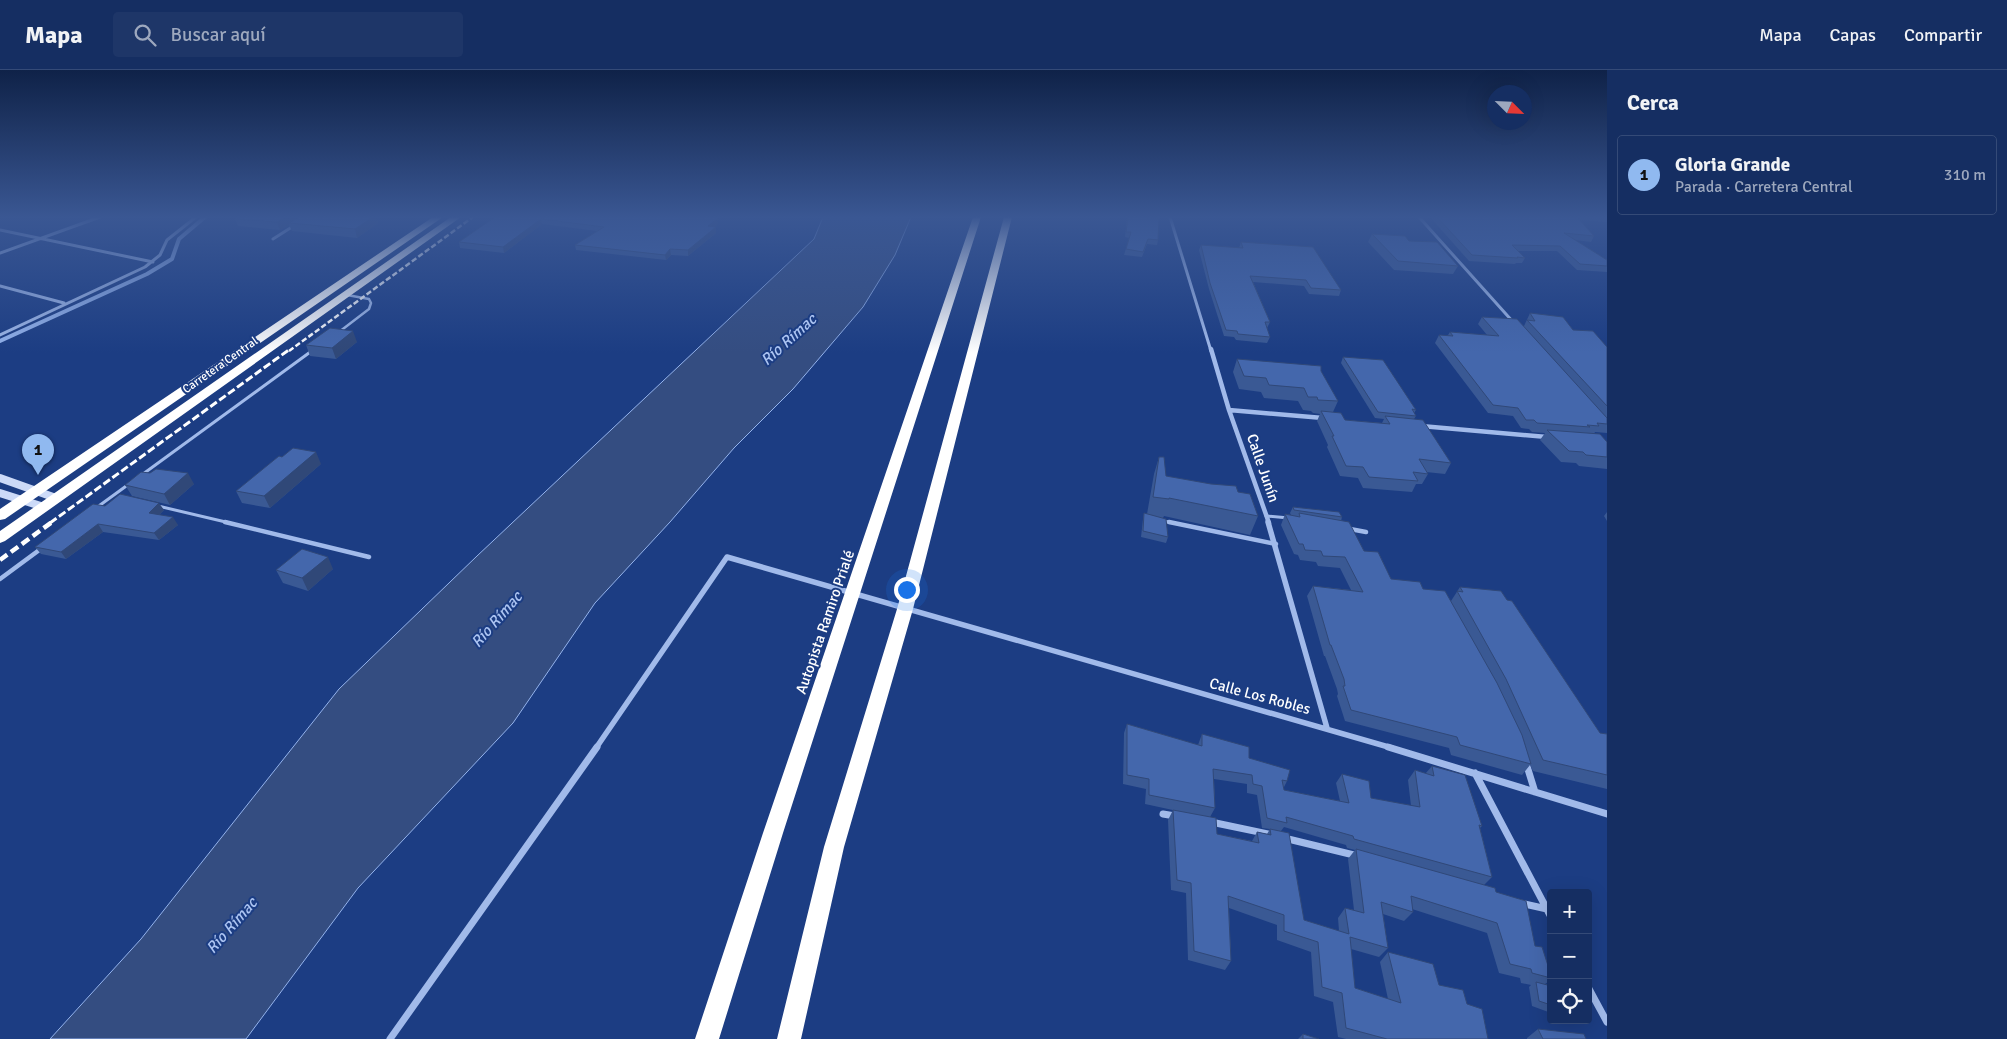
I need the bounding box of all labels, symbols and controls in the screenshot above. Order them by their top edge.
search box [113,12,463,57]
text: Mapa [25,20,83,50]
icon: search [131,21,159,49]
text: Buscar aquí [171,23,266,47]
text: Mapa [1759,24,1802,46]
text: Capas [1830,24,1876,46]
text: Compartir [1904,24,1982,46]
north arrow [1487,85,1532,130]
text: Cerca [1627,90,1679,116]
text: Gloria Grande [1675,153,1790,177]
text: 1 [1640,165,1648,185]
text: 310 m [1944,165,1986,185]
text: Parada · Carretera Central [1675,177,1853,197]
water label: Río Rímac [757,309,822,370]
street label: Carretera Central [180,334,261,397]
street label: Calle Junín [1243,431,1283,505]
pin: 1 [22,434,54,475]
street label: Autopista Ramiro Prialé [792,548,858,696]
your location [894,577,920,603]
water label: Río Rímac [467,586,528,652]
street label: Calle Los Robles [1208,674,1313,718]
map controls [1547,889,1592,1024]
button: + [1547,889,1592,934]
water label: Río Rímac [202,892,263,958]
button: − [1547,934,1592,979]
button: locate [1547,979,1592,1024]

